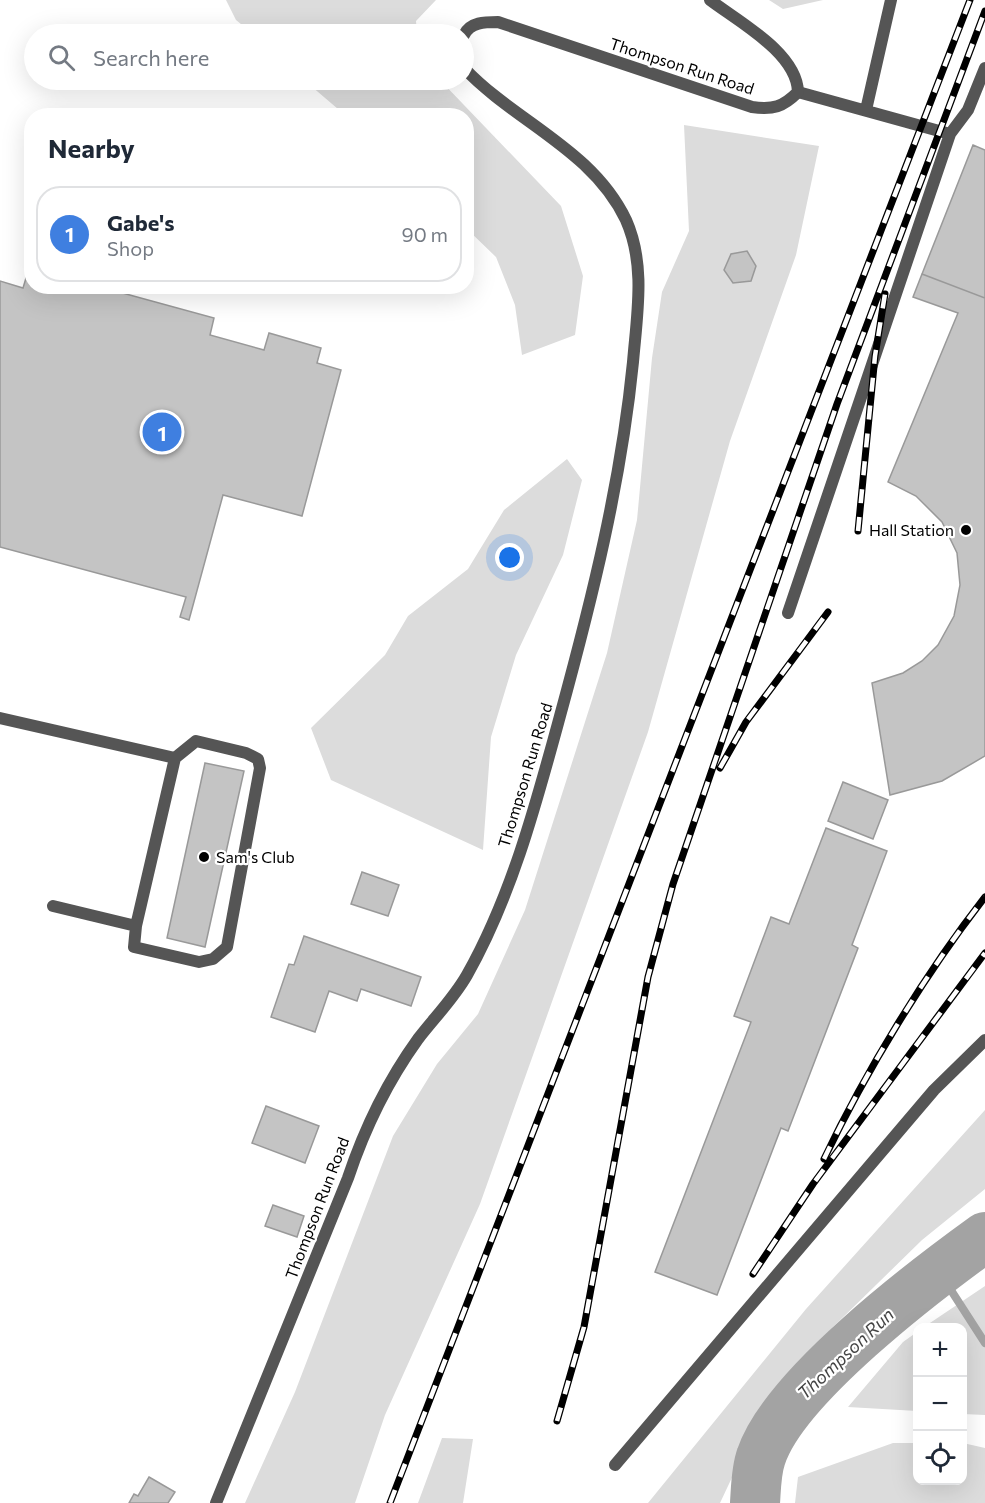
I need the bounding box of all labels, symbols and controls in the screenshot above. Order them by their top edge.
search box [24,24,474,90]
street label: Thompson Run Road [608,33,757,98]
icon: search [45,41,78,74]
text: Search here [93,44,209,71]
text: Nearby [48,132,135,163]
text: Gabe's [107,209,174,236]
text: 1 [65,222,74,246]
text: 90 m [402,222,448,246]
text: Shop [107,236,154,260]
pin: 1 [142,410,182,454]
place label: Hall Station [869,520,954,539]
marker: Hall Station [959,523,973,537]
your location [495,543,524,572]
street label: Thompson Run Road [493,700,556,850]
place label: Sam's Club [216,847,295,866]
marker: Sam's Club [197,850,211,864]
street label: Thompson Run Road [281,1134,352,1281]
water label: Thompson Run [793,1303,898,1404]
map controls [913,1323,967,1485]
button: + [913,1323,967,1377]
button: − [913,1377,967,1431]
button: locate [913,1431,967,1485]

